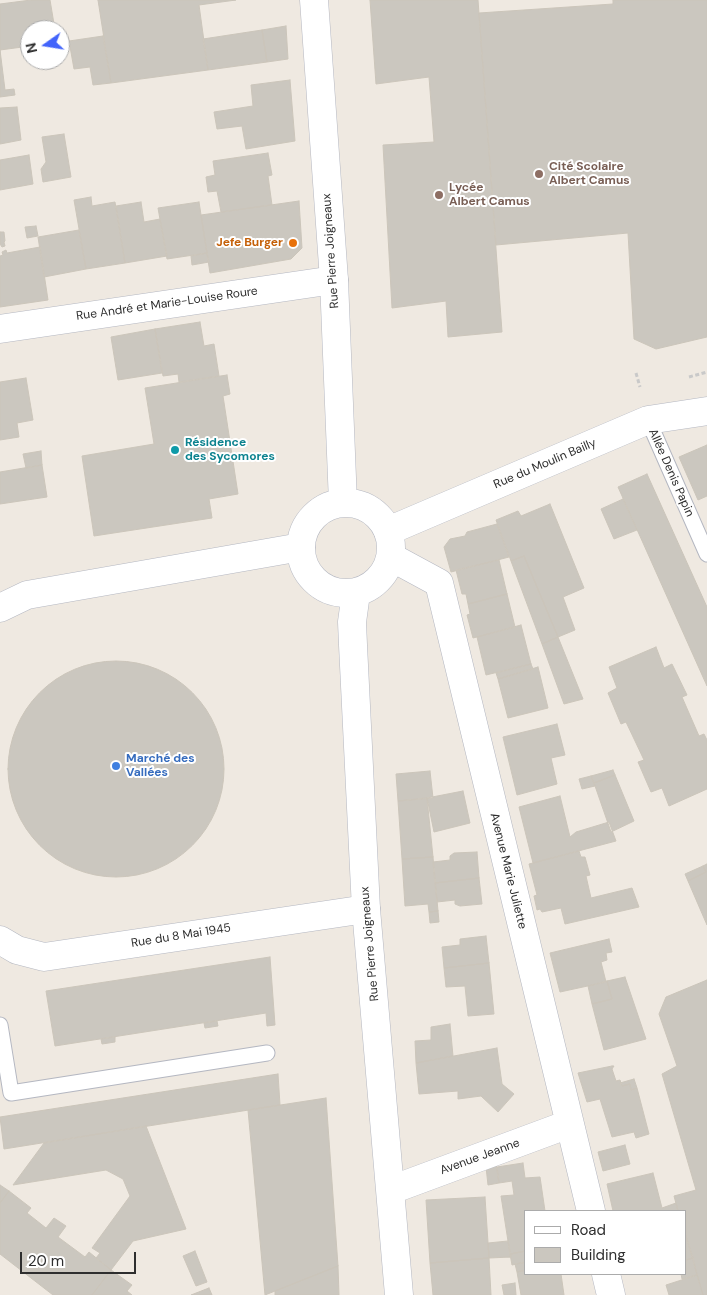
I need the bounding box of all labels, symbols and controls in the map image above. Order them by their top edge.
north arrow [20,20,70,70]
text: N [21,41,41,55]
place label: Cité Scolaire Albert Camus [549,160,630,188]
marker: Cité Scolaire Albert Camus [533,168,545,180]
place label: Lycée Albert Camus [449,181,530,209]
marker: Lycée Albert Camus [433,189,445,201]
street label: Rue Pierre Joigneaux [320,193,342,309]
place label: Jefe Burger [216,236,283,250]
marker: Jefe Burger [287,237,299,249]
street label: Rue André et Marie-Louise Roure [75,284,259,324]
street label: Allée Denis Papin [645,427,697,519]
place label: Résidence des Sycomores [185,436,275,464]
street label: Rue du Moulin Bailly [492,436,598,492]
marker: Résidence des Sycomores [169,444,181,456]
place label: Marché des Vallées [126,752,195,780]
marker: Marché des Vallées [110,760,122,772]
street label: Avenue Marie Juliette [487,812,529,930]
street label: Rue Pierre Joigneaux [358,886,382,1002]
street label: Rue du 8 Mai 1945 [130,921,232,951]
street label: Avenue Jeanne [438,1136,522,1178]
legend [524,1210,687,1275]
text: Road [571,1220,606,1240]
scale bar [22,1242,139,1274]
text: Building [571,1245,626,1265]
text: 20 m [28,1251,64,1271]

